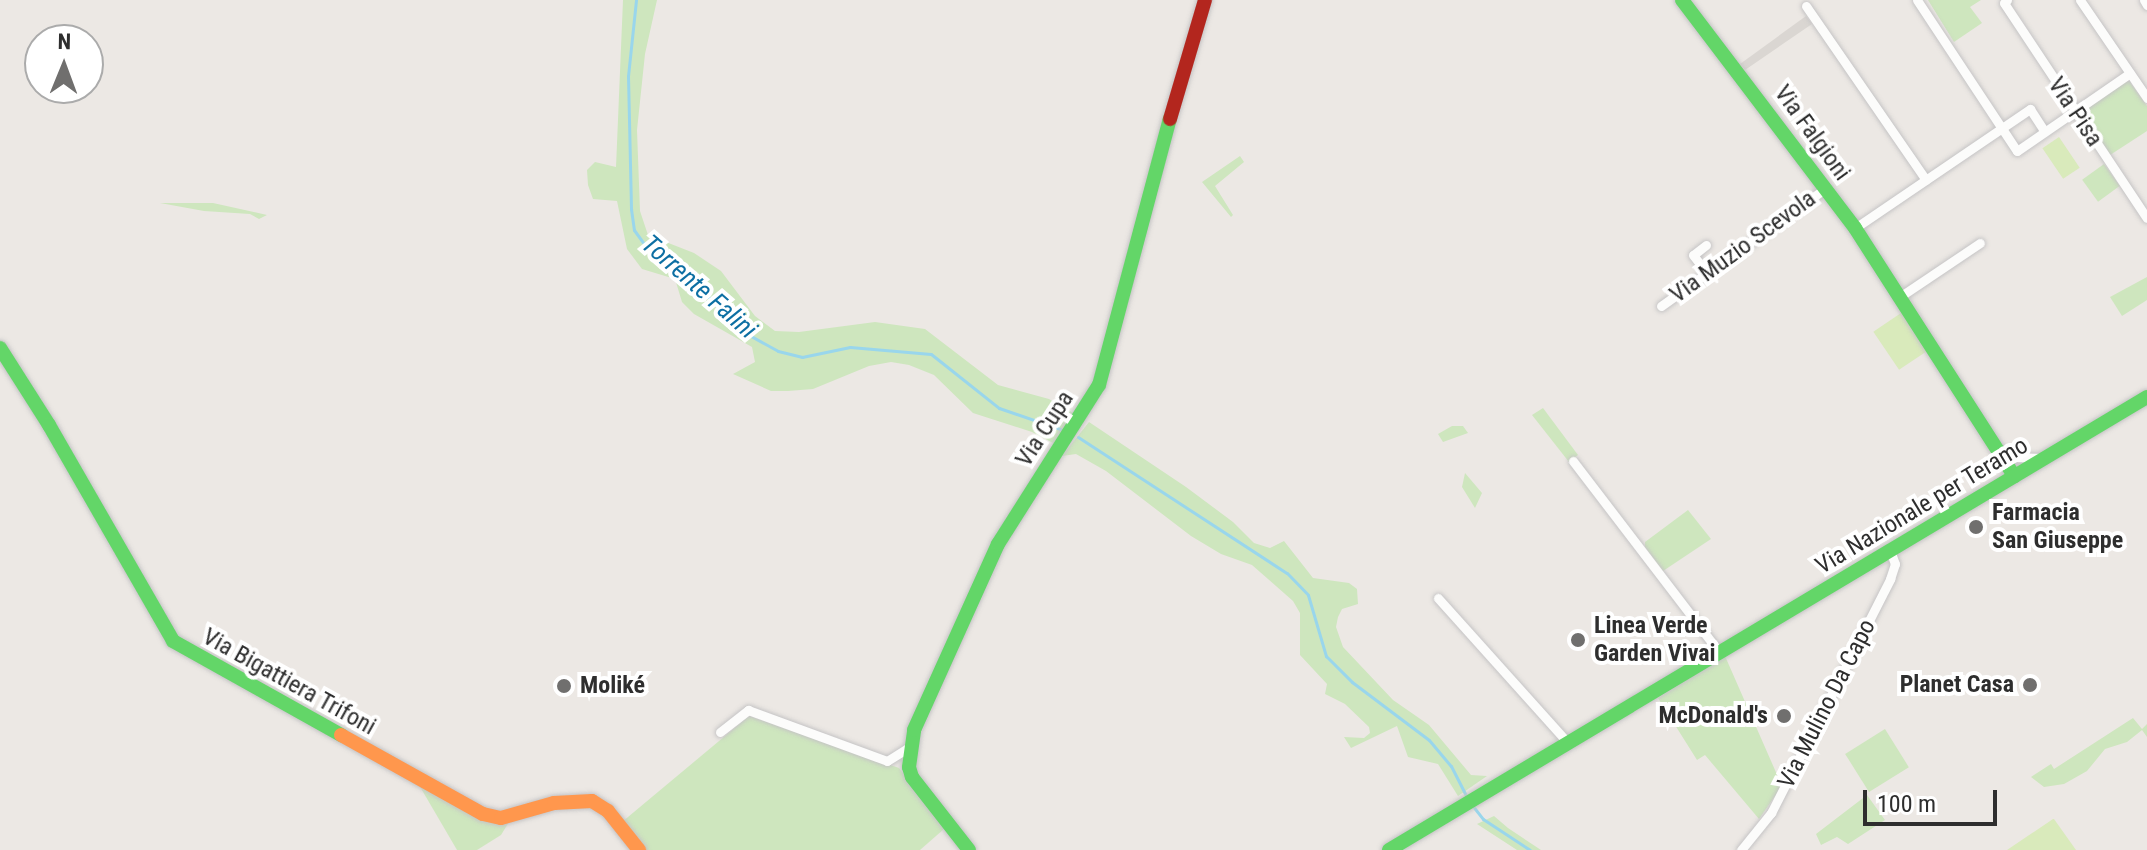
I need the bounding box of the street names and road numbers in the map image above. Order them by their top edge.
street label: Via Pisa [2041,72,2109,152]
street label: Via Falgioni [1768,80,1856,186]
street label: Via Muzio Scevola [1665,184,1821,310]
street label: Via Cupa [1010,386,1080,472]
street label: Via Nazionale per Teramo [1811,431,2033,581]
street label: Via Mulino Da Capo [1772,615,1882,793]
street label: Via Bigattiera Trifoni [197,622,381,742]

